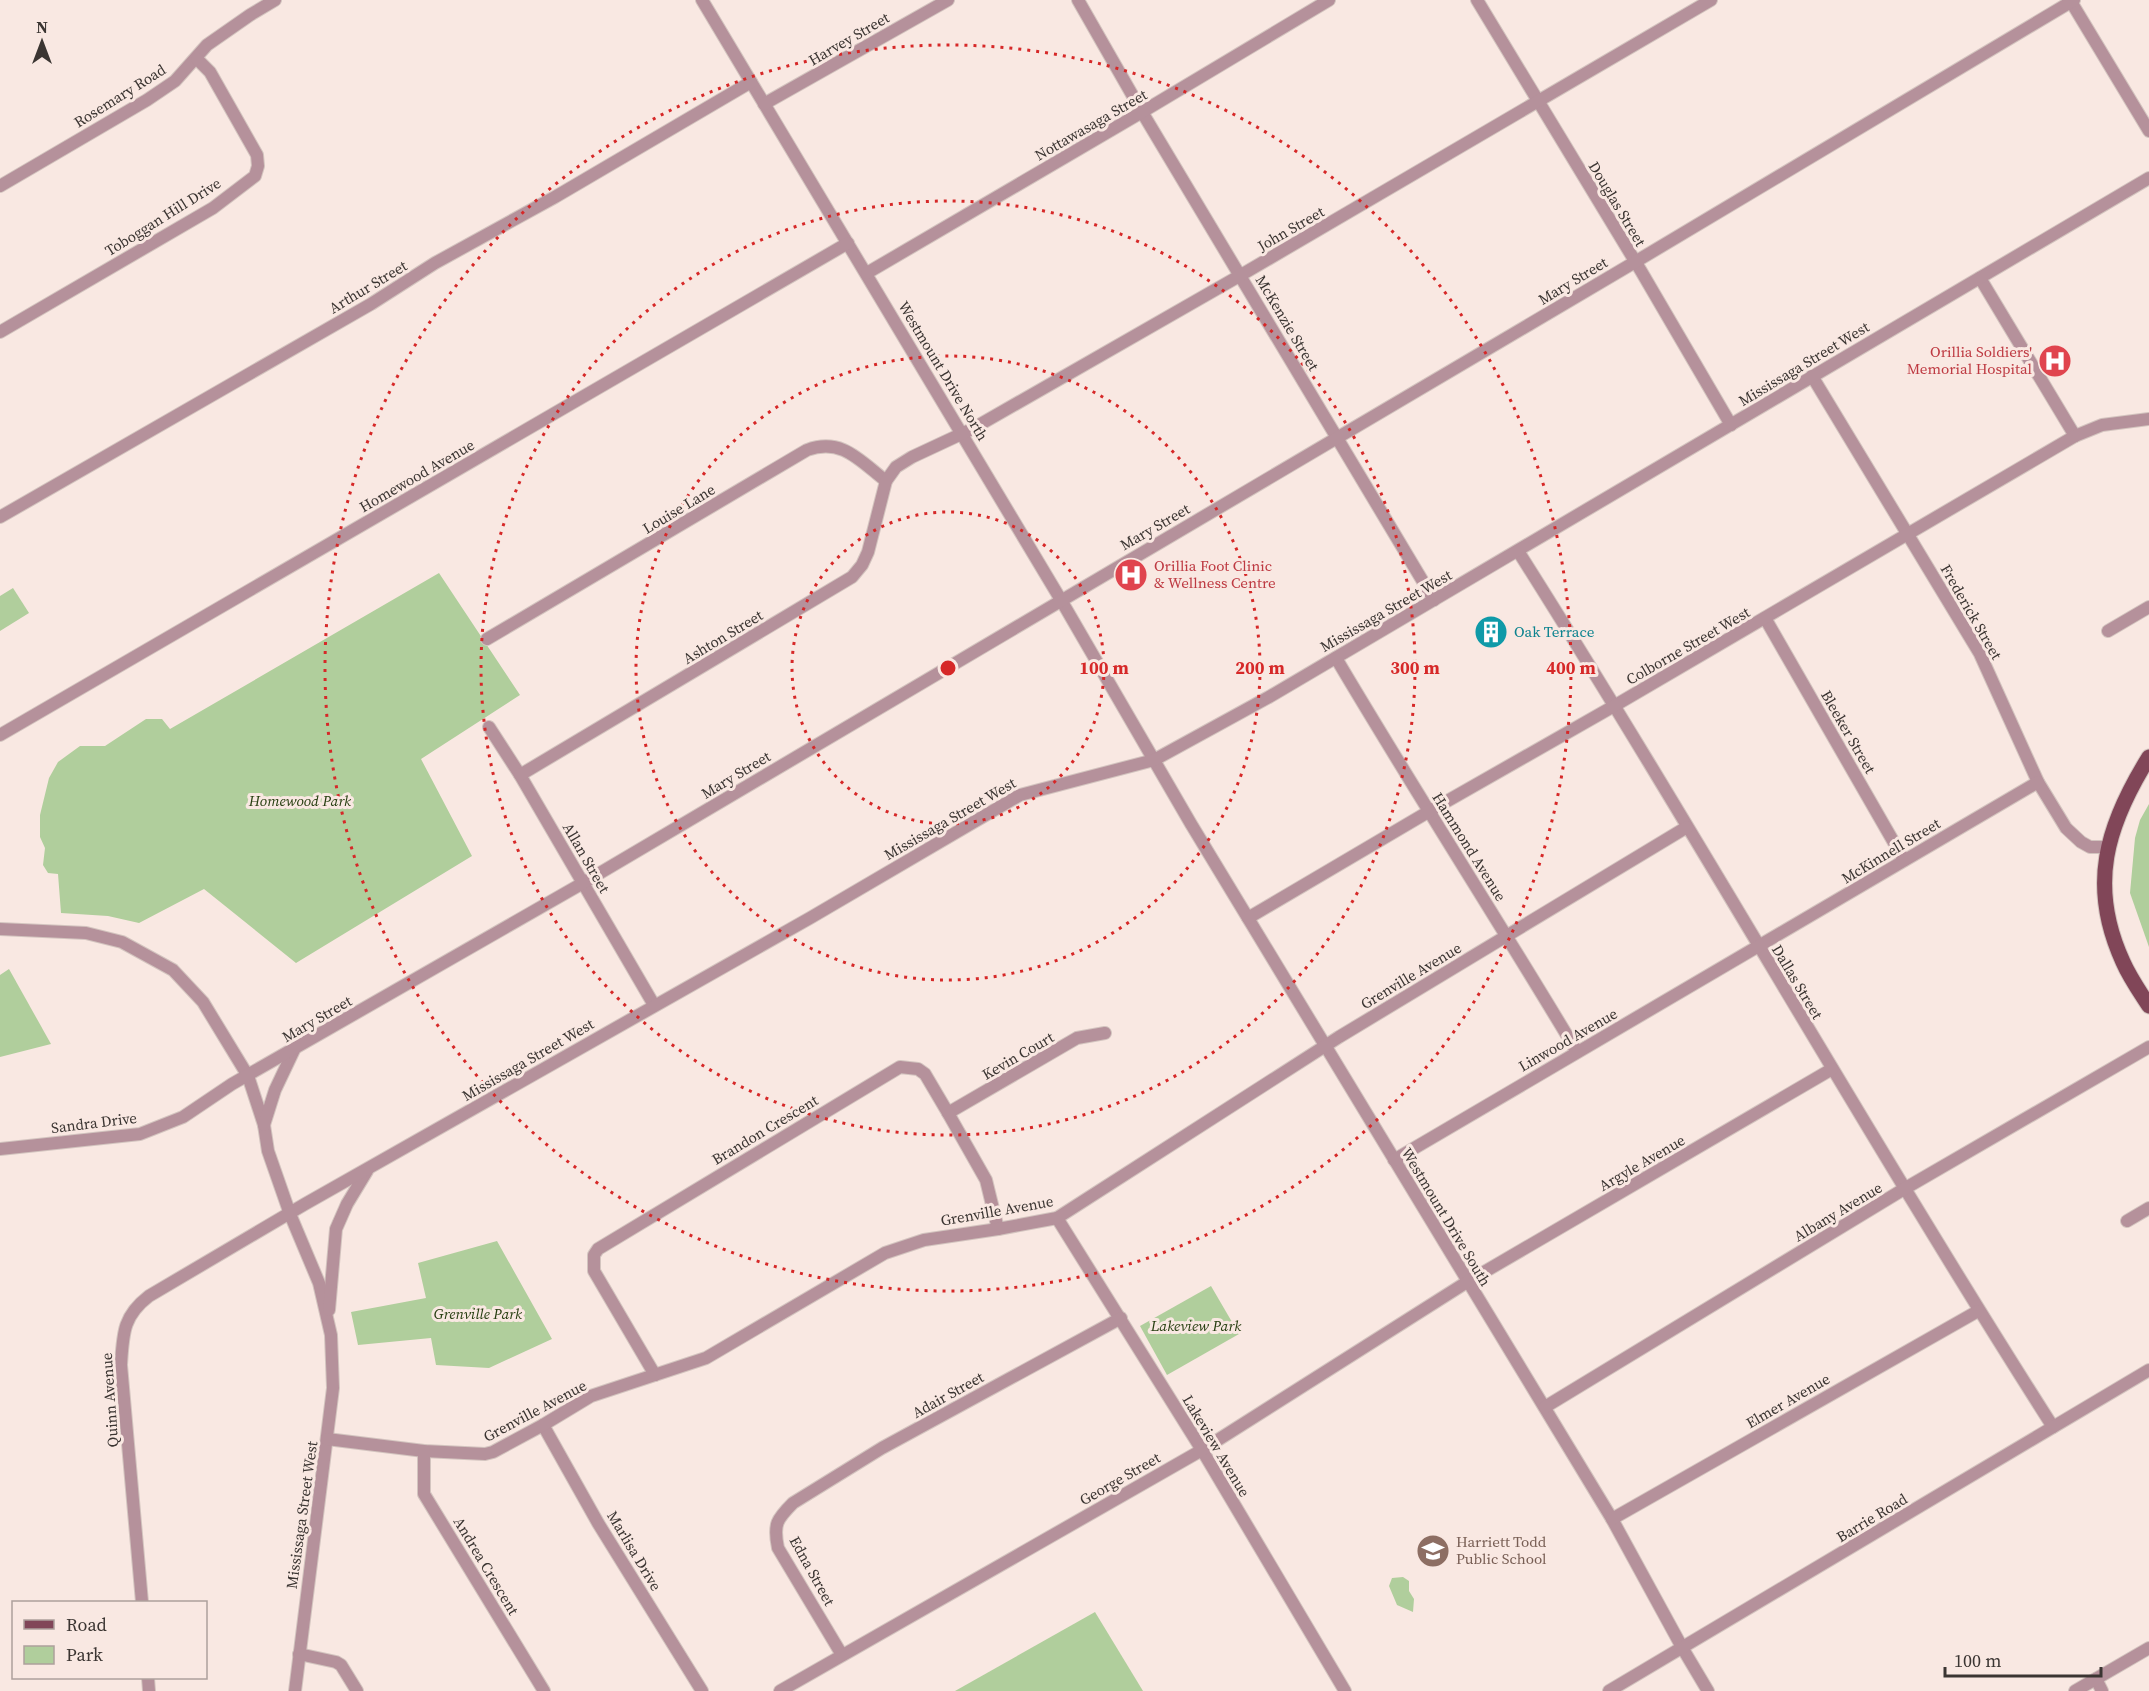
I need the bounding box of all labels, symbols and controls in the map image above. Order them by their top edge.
street label: Harvey Street [804,7,893,70]
north arrow [12,12,72,72]
text: N [36,16,48,38]
street label: Rosemary Road [70,59,170,132]
street label: Nottawasaga Street [1031,84,1151,165]
street label: Douglas Street [1584,157,1651,250]
street label: Toboggan Hill Drive [101,172,225,261]
street label: John Street [1253,201,1328,257]
street label: Mary Street [1534,252,1611,309]
street label: Arthur Street [325,255,411,318]
street label: McKenzie Street [1251,271,1324,375]
street label: Westmount Drive North [893,297,993,444]
street label: Mississaga Street West [1735,316,1873,411]
place label: Orillia Soldiers' Memorial Hospital [1907,341,2033,379]
hospital icon: Orillia Soldiers' Memorial Hospital [2037,343,2073,379]
street label: Homewood Avenue [355,434,478,517]
street label: Louise Lane [639,478,719,538]
street label: Mary Street [1116,498,1194,555]
place label: Orillia Foot Clinic & Wellness Centre [1154,555,1276,593]
hospital icon: Orillia Foot Clinic & Wellness Centre [1113,557,1149,593]
street label: Frederick Street [1936,560,2007,663]
street label: Mississaga Street West [1316,564,1456,657]
street label: Colborne Street West [1622,601,1754,690]
street label: Ashton Street [679,604,767,669]
building icon: Oak Terrace [1473,614,1509,650]
place label: Oak Terrace [1514,621,1595,642]
text: 100 m [1079,655,1129,680]
text: 200 m [1235,655,1285,680]
text: 300 m [1390,655,1440,680]
text: 400 m [1546,655,1596,680]
centre of rings [938,658,958,678]
street label: Bleeker Street [1816,686,1881,777]
street label: Mary Street [697,746,774,803]
street label: Mississaga Street West [880,772,1020,865]
street label: Hammond Avenue [1427,788,1512,905]
park label: Homewood Park [248,790,352,811]
street label: McKinnell Street [1837,813,1944,888]
street label: Allan Street [558,819,615,897]
street label: Grenville Avenue [1356,937,1465,1014]
street label: Dallas Street [1767,941,1828,1023]
street label: Mary Street [278,990,356,1047]
street label: Linwood Avenue [1514,1003,1621,1076]
street label: Mississaga Street West [458,1013,598,1106]
street label: Kevin Court [978,1027,1058,1085]
street label: Brandon Crescent [708,1090,822,1170]
street label: Sandra Drive [50,1107,138,1138]
street label: Argyle Avenue [1595,1129,1689,1196]
street label: Westmount Drive South [1397,1144,1496,1290]
street label: Albany Avenue [1790,1177,1886,1246]
street label: Grenville Avenue [939,1190,1055,1231]
park label: Grenville Park [434,1303,523,1324]
park label: Lakeview Park [1150,1315,1242,1336]
street label: Quinn Avenue [96,1352,123,1448]
street label: Adair Street [908,1366,987,1423]
street label: Elmer Avenue [1742,1368,1834,1433]
street label: Grenville Avenue [479,1374,590,1447]
street label: Lakeview Avenue [1178,1391,1255,1501]
street label: Mississaga Street West [281,1440,322,1590]
street label: George Street [1076,1447,1164,1510]
street label: Barrie Road [1832,1488,1912,1547]
street label: Marlisa Drive [602,1507,667,1595]
street label: Andrea Crescent [449,1513,524,1619]
place label: Harriett Todd Public School [1456,1531,1547,1569]
street label: Edna Street [785,1532,840,1609]
school or university icon: Harriett Todd Public School [1415,1533,1451,1569]
legend [12,1601,207,1679]
text: Road [66,1612,107,1637]
scale bar [1945,1640,2101,1678]
text: Park [66,1642,103,1667]
text: 100 m [1954,1648,2001,1673]

